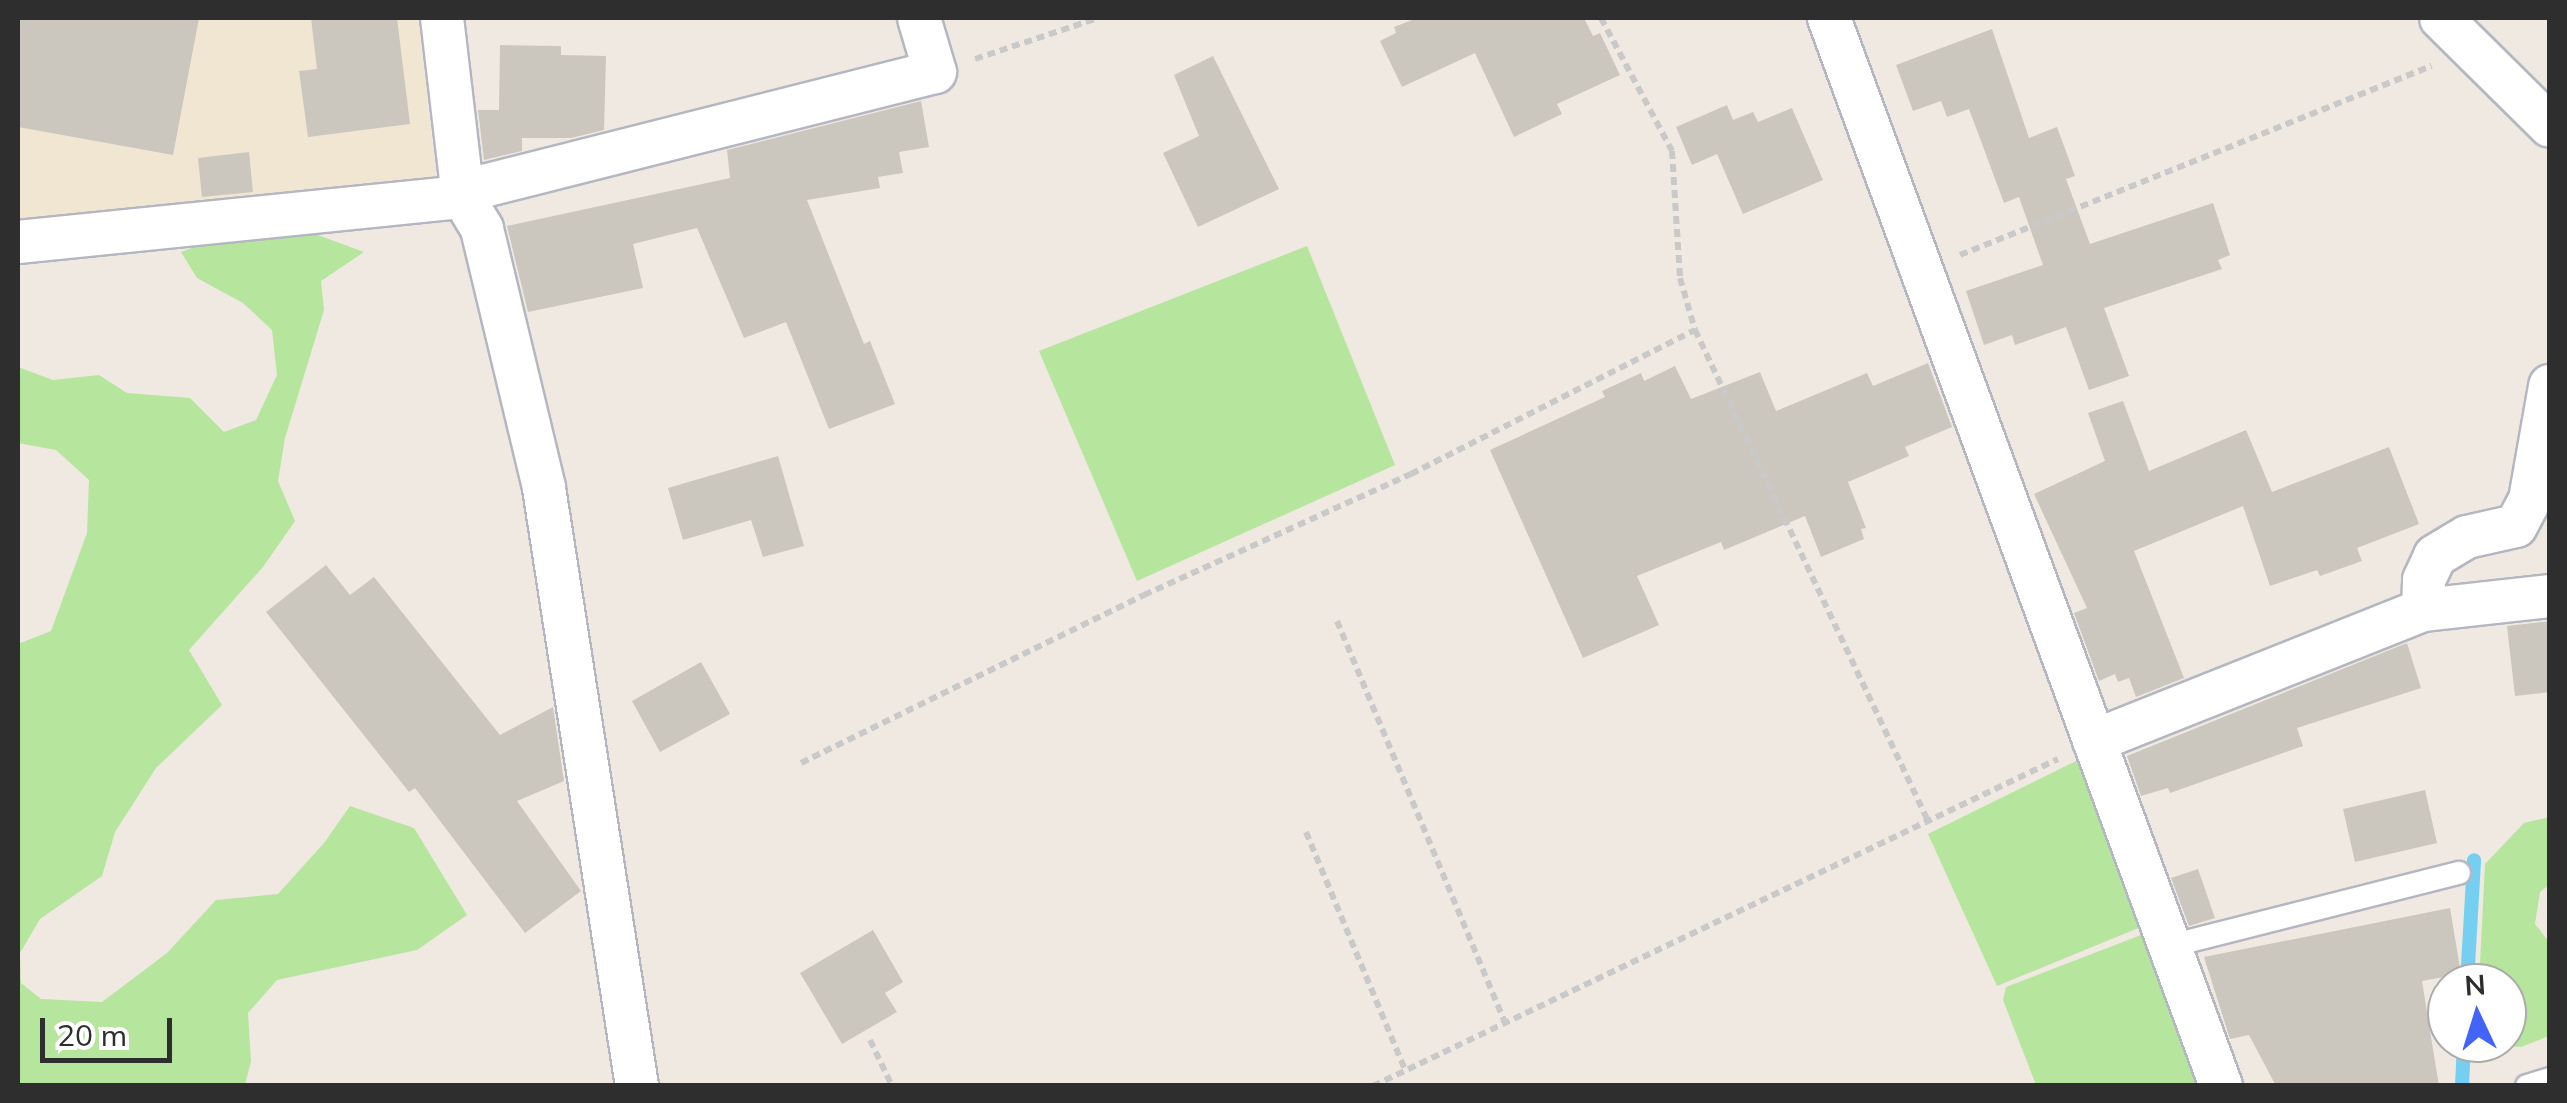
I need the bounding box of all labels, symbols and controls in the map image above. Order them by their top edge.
north arrow [2427,963,2527,1063]
text: N [2463,966,2487,1003]
scale bar [45,998,178,1060]
text: 20 m [57,1016,127,1054]

